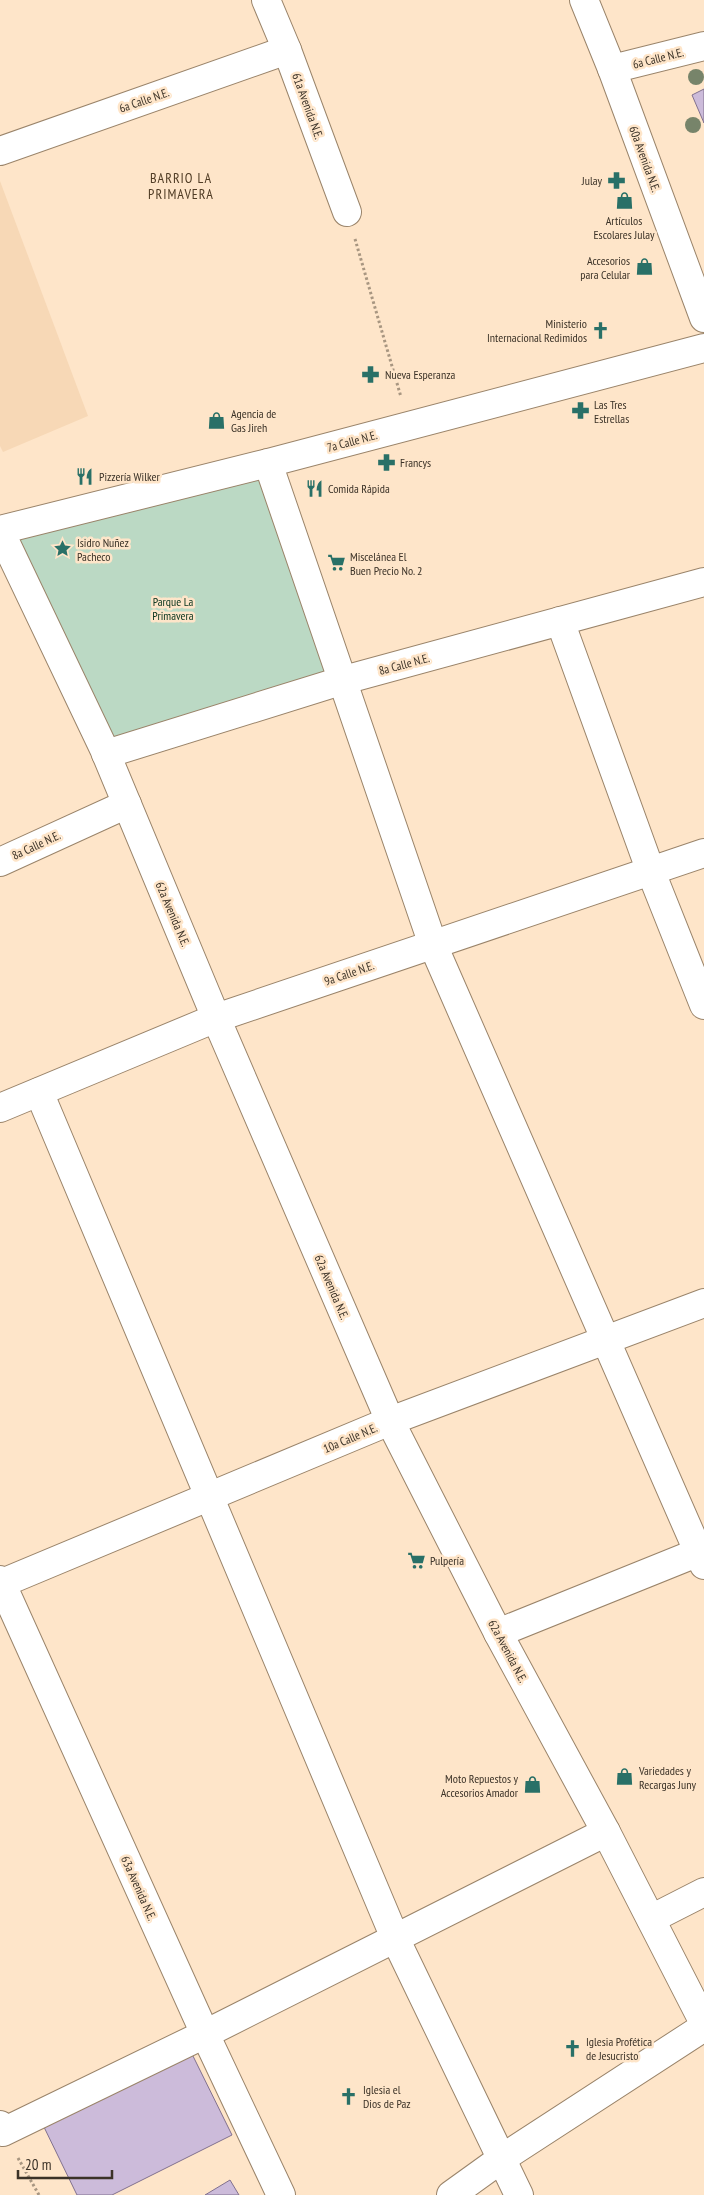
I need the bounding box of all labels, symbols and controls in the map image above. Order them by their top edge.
street label: 6a Calle N.E. [631,44,685,72]
street label: 61a Avenida N.E. [289,71,327,141]
street label: 6a Calle N.E. [117,84,171,116]
street label: 60a Avenida N.E. [626,124,664,194]
district label: BARRIO LA PRIMAVERA [148,169,214,203]
pharmacy icon: Julay [606,170,626,190]
place label: Julay [581,173,602,188]
shop icon: Artículos Escolares Julay [614,191,634,211]
place label: Artículos Escolares Julay [593,213,655,242]
place label: Accesorios para Celular [580,253,631,282]
shop icon: Accesorios para Celular [634,257,654,277]
place label: Ministerio Internacional Redimidos [487,316,587,345]
church icon: Ministerio Internacional Redimidos [591,320,611,340]
pharmacy icon: Nueva Esperanza [361,364,381,384]
place label: Nueva Esperanza [385,367,455,382]
place label: Las Tres Estrellas [594,397,629,426]
pharmacy icon: Las Tres Estrellas [570,401,590,421]
place label: Agencia de Gas Jireh [231,406,276,435]
shop icon: Agencia de Gas Jireh [207,410,227,430]
street label: 7a Calle N.E. [325,427,379,455]
pharmacy icon: Francys [376,452,396,472]
place label: Francys [400,455,431,470]
restaurant icon: Pizzería Wilker [75,466,95,486]
place label: Pizzería Wilker [99,469,160,484]
restaurant icon: Comida Rápida [304,478,324,498]
place label: Comida Rápida [328,481,390,496]
place label: Isidro Nuñez Pacheco [77,535,129,564]
place icon: Isidro Nuñez Pacheco [53,539,73,559]
place label: Miscelánea El Buen Precio No. 2 [350,549,422,578]
supermarket icon: Miscelánea El Buen Precio No. 2 [326,553,346,573]
park label: Parque La Primavera [152,594,194,623]
street label: 8a Calle N.E. [377,650,431,678]
street label: 8a Calle N.E. [9,827,63,863]
street label: 62a Avenida N.E. [153,879,193,949]
street label: 9a Calle N.E. [322,957,376,989]
street label: 62a Avenida N.E. [312,1252,352,1322]
street label: 10a Calle N.E. [321,1420,379,1456]
supermarket icon: Pulpería [406,1550,426,1570]
place label: Pulpería [430,1553,464,1568]
street label: 62a Avenida N.E. [485,1617,531,1685]
place label: Variedades y Recargas Juny [638,1763,696,1792]
shop icon: Variedades y Recargas Juny [615,1767,635,1787]
place label: Moto Repuestos y Accesorios Amador [441,1771,519,1800]
shop icon: Moto Repuestos y Accesorios Amador [522,1775,542,1795]
street label: 63a Avenida N.E. [118,1853,160,1923]
place label: Iglesia Profética de Jesucristo [586,2034,652,2063]
church icon: Iglesia Profética de Jesucristo [562,2038,582,2058]
place label: Iglesia el Dios de Paz [363,2082,411,2111]
church icon: Iglesia el Dios de Paz [339,2086,359,2106]
scale bar [18,2148,111,2180]
text: 20 m [25,2155,51,2174]

